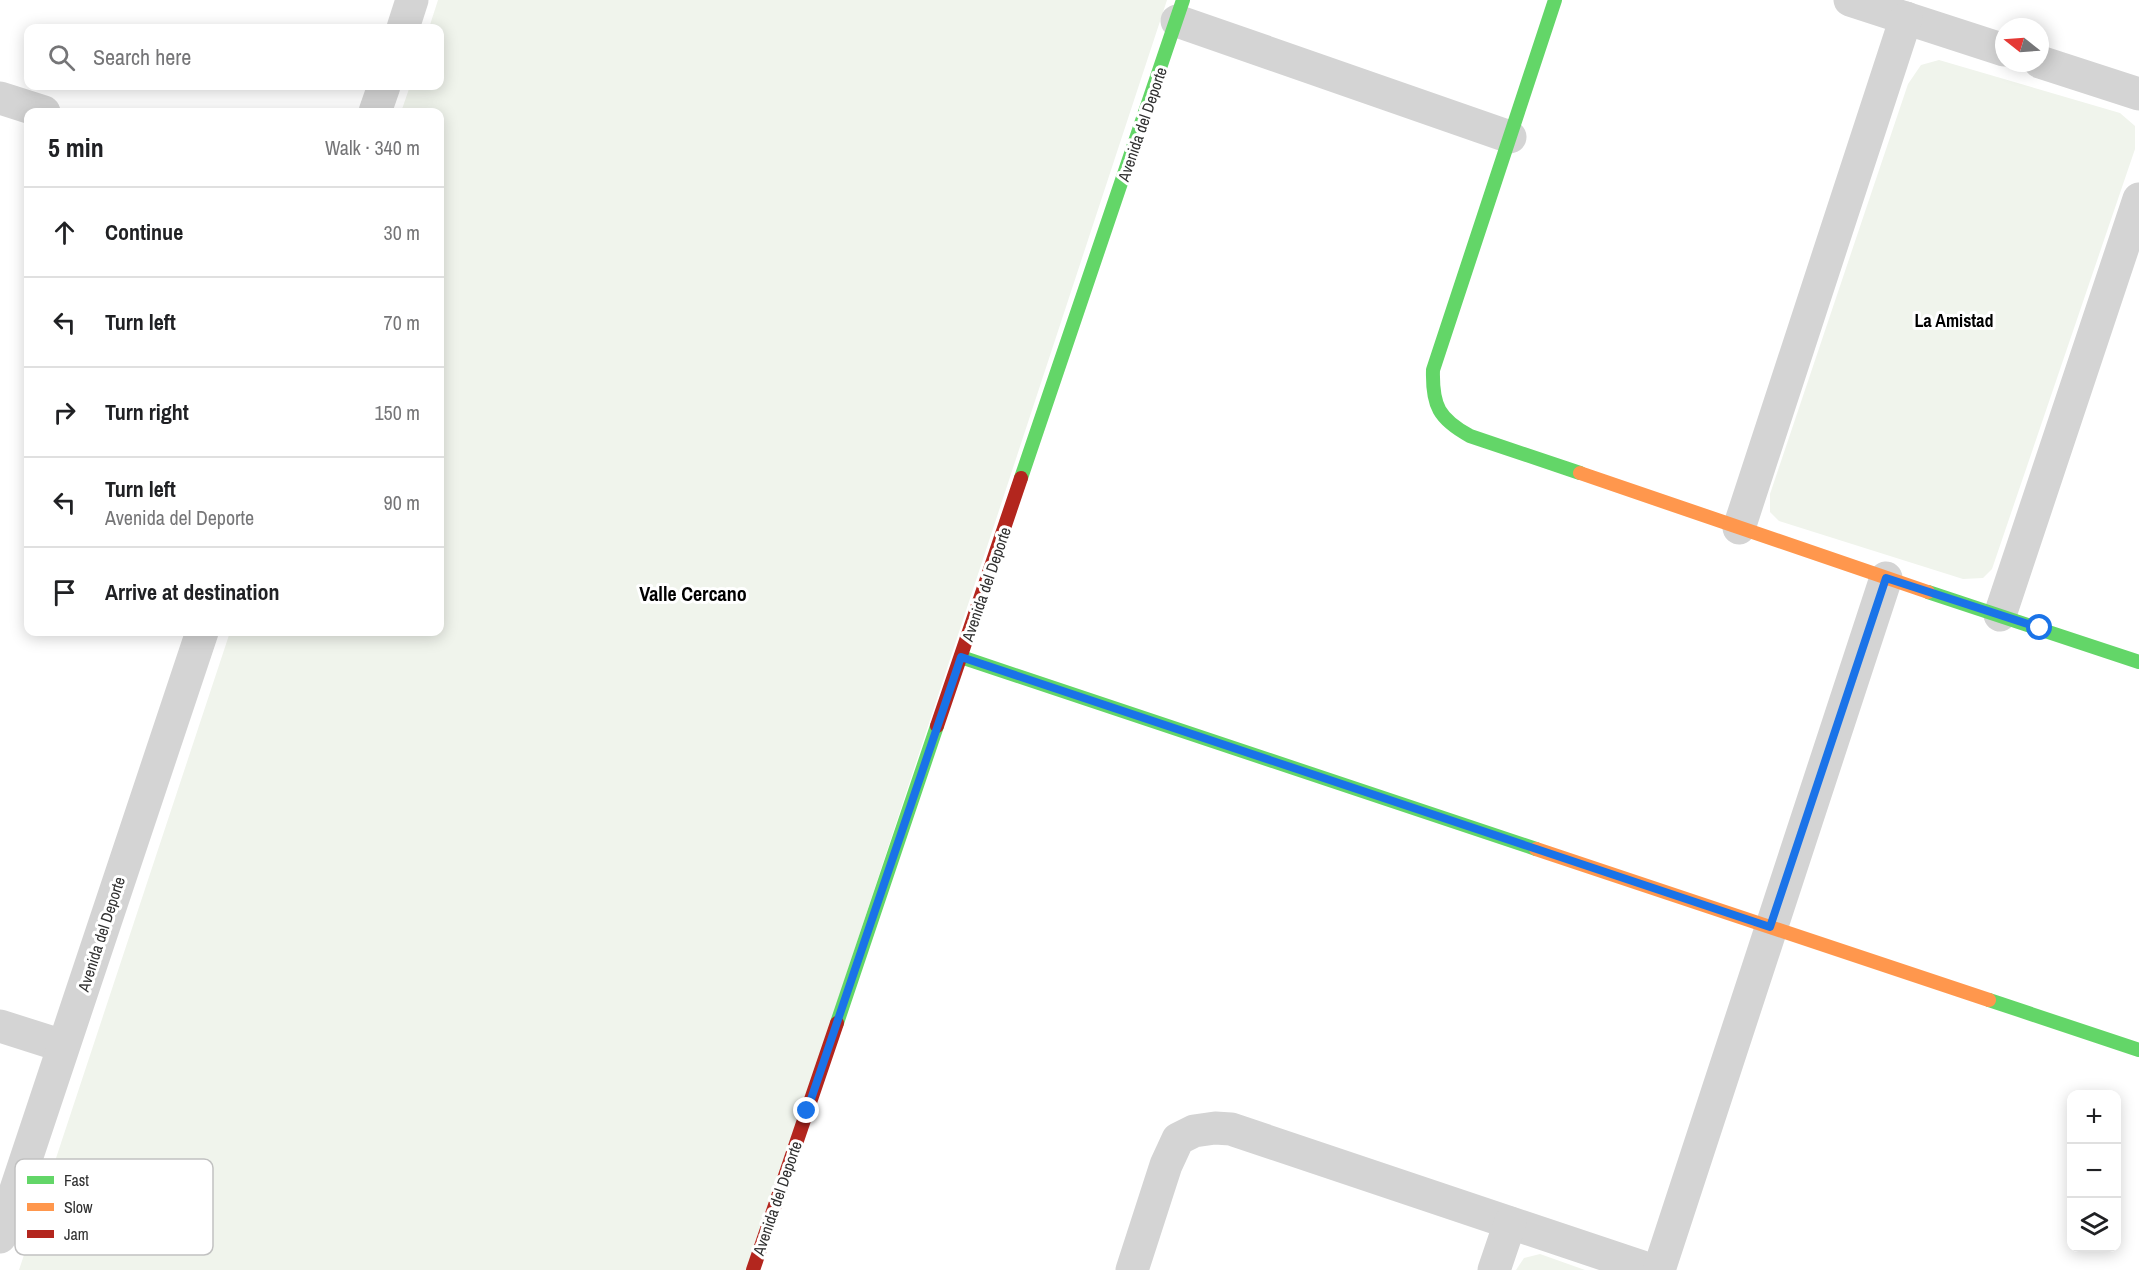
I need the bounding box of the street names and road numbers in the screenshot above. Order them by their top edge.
street label: Avenida del Deporte [1112,64,1172,185]
street label: Avenida del Deporte [956,524,1016,645]
street label: Avenida del Deporte [72,874,130,995]
street label: Avenida del Deporte [747,1138,807,1259]

